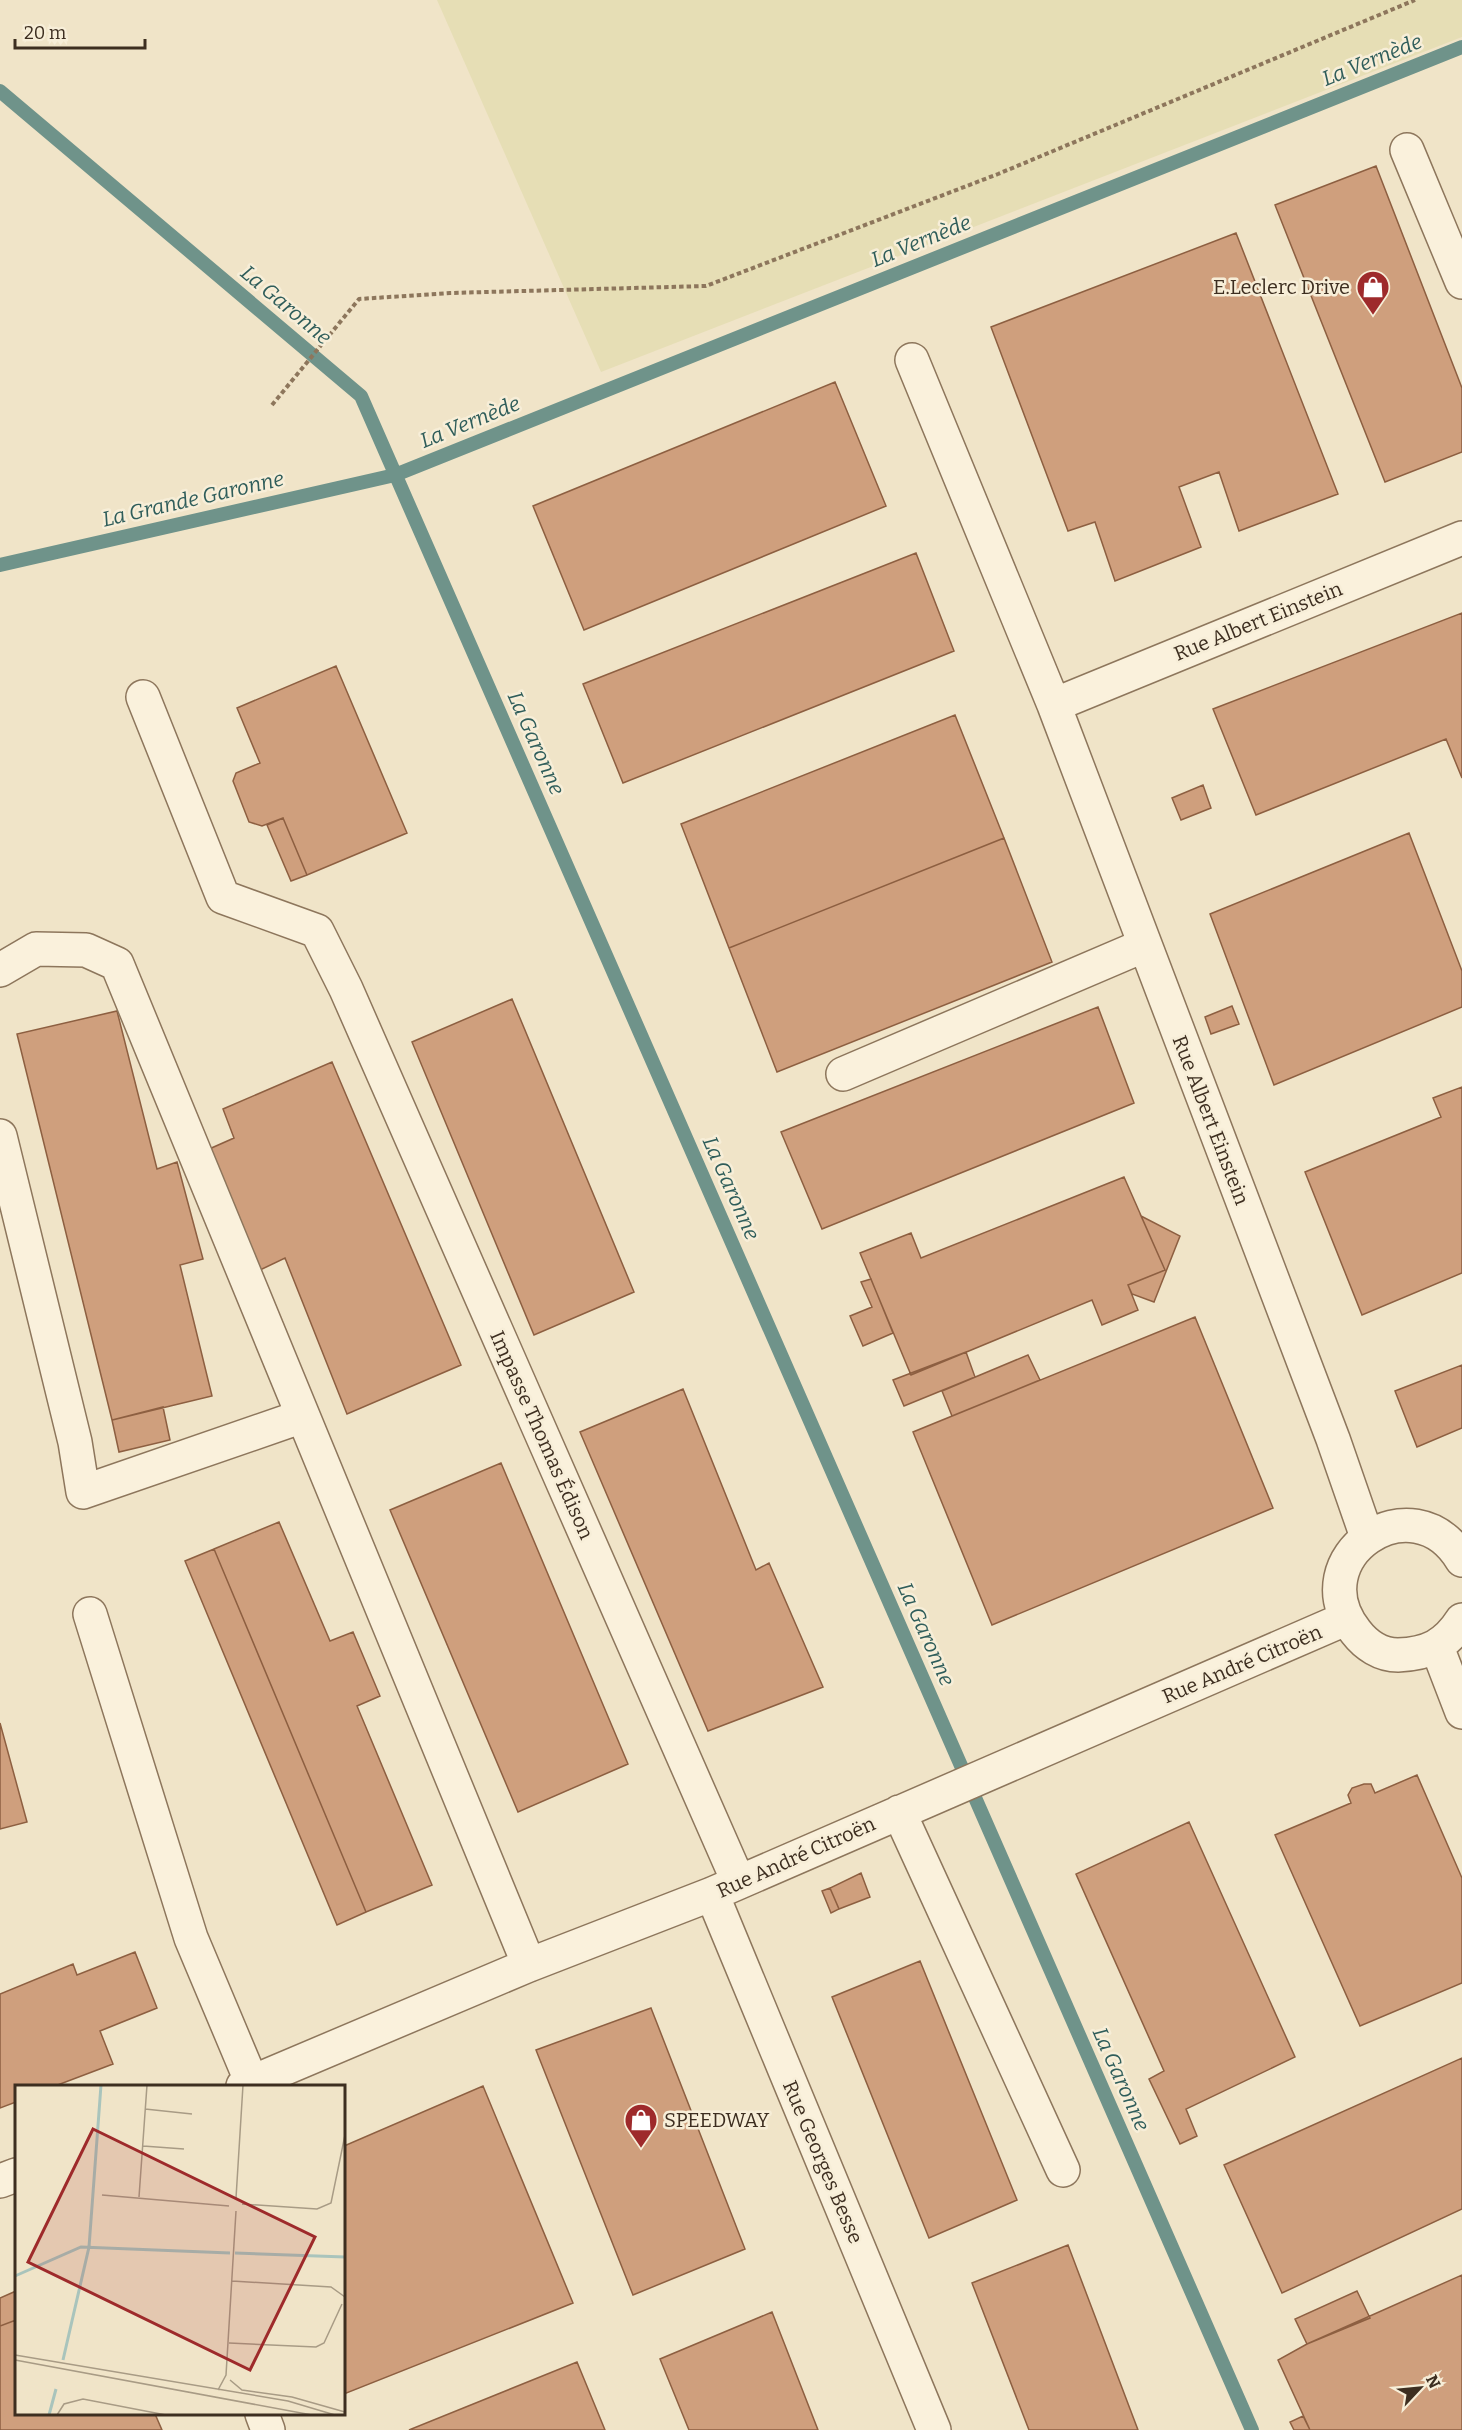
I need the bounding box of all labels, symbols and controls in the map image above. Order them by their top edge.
scale bar [15,12,146,50]
text: 20 m [24,22,66,44]
water label: La Vernède [1318,28,1426,92]
water label: La Vernède [867,209,975,273]
water label: La Garonne [235,260,337,351]
shop icon: E.Leclerc Drive [1355,269,1391,316]
place label: E.Leclerc Drive [1213,275,1350,299]
water label: La Vernède [416,390,524,454]
water label: La Grande Garonne [100,465,287,533]
street label: Rue Albert Einstein [1170,576,1346,666]
water label: La Garonne [502,687,571,799]
street label: Rue Albert Einstein [1168,1032,1254,1208]
water label: La Garonne [697,1132,766,1244]
street label: Impasse Thomas Édison [485,1327,599,1543]
water label: La Garonne [892,1578,961,1690]
street label: Rue André Citroën [1159,1619,1326,1708]
street label: Rue André Citroën [713,1811,879,1903]
water label: La Garonne [1087,2023,1156,2135]
street label: Rue Georges Besse [778,2077,868,2247]
inset map [15,2085,345,2415]
shop icon: SPEEDWAY [623,2102,659,2149]
place label: SPEEDWAY [664,2108,770,2132]
north arrow [1390,2358,1450,2418]
text: N [1422,2372,1444,2391]

